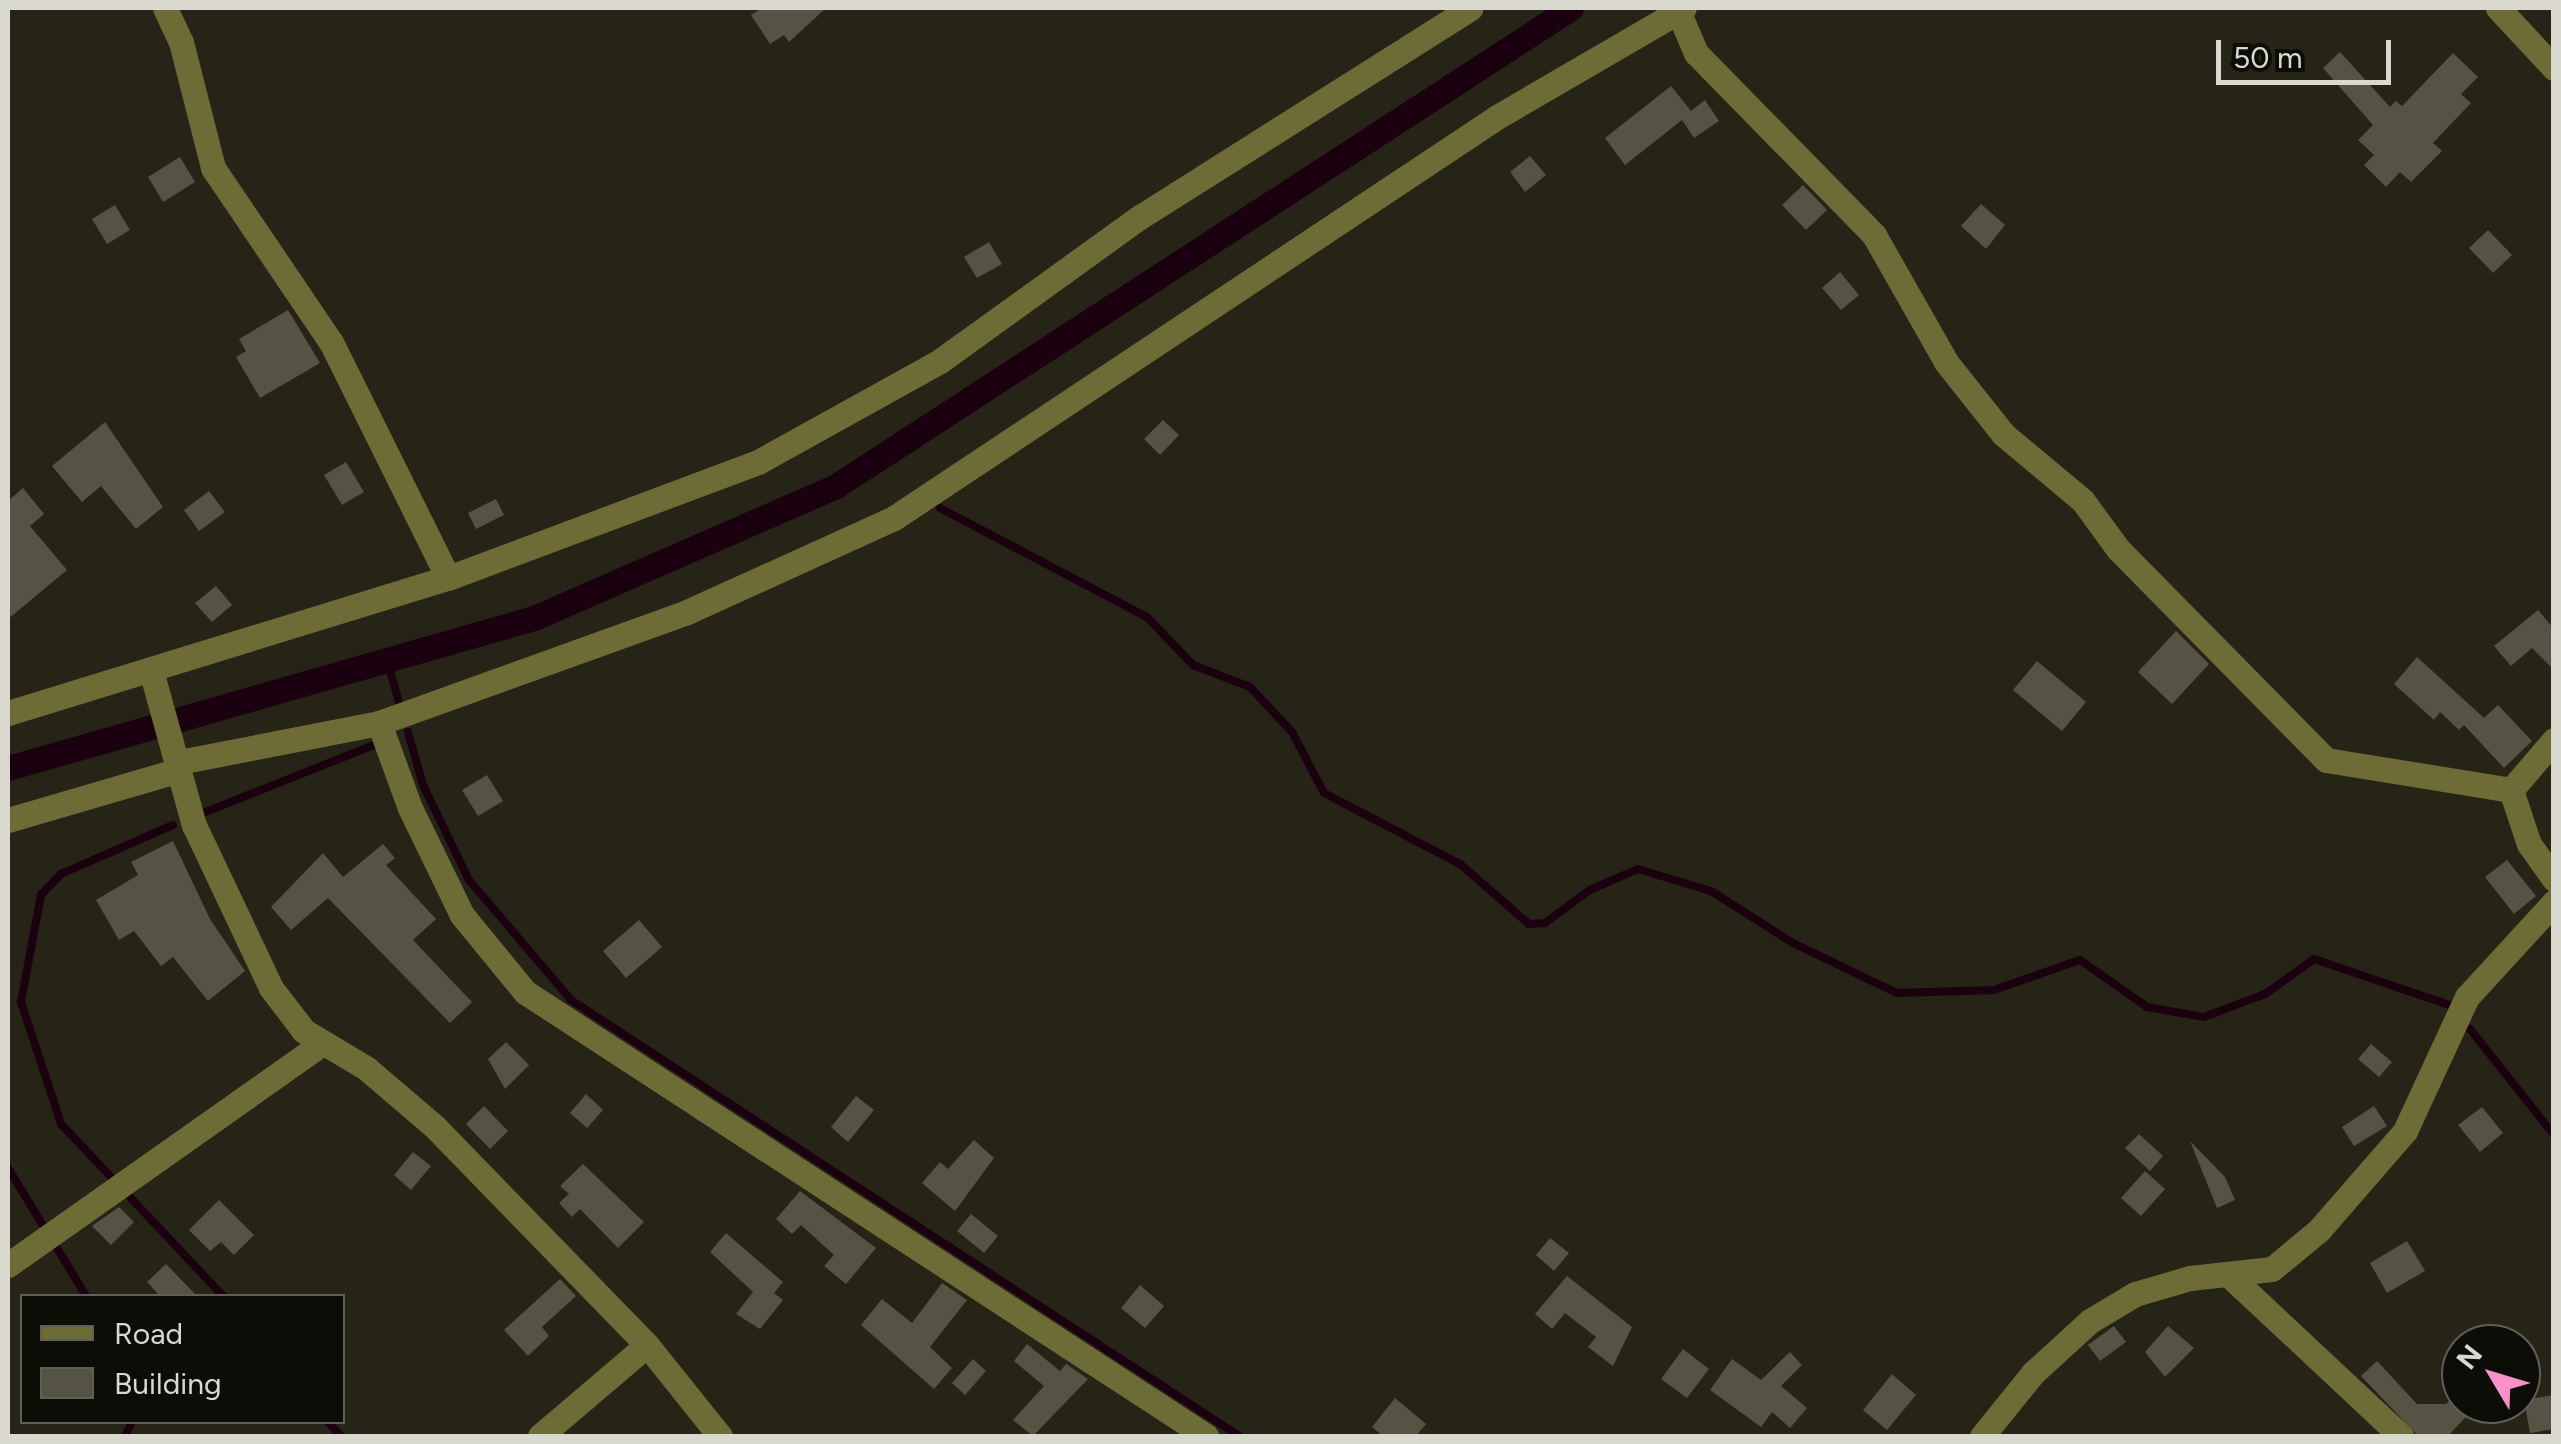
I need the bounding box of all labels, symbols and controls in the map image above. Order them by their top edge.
scale bar [2221,20,2396,82]
text: 50 m [2233,39,2302,76]
legend [20,1294,345,1424]
text: Road [114,1315,183,1352]
north arrow [2441,1324,2541,1424]
text: N [2449,1338,2489,1376]
text: Building [114,1365,222,1402]

